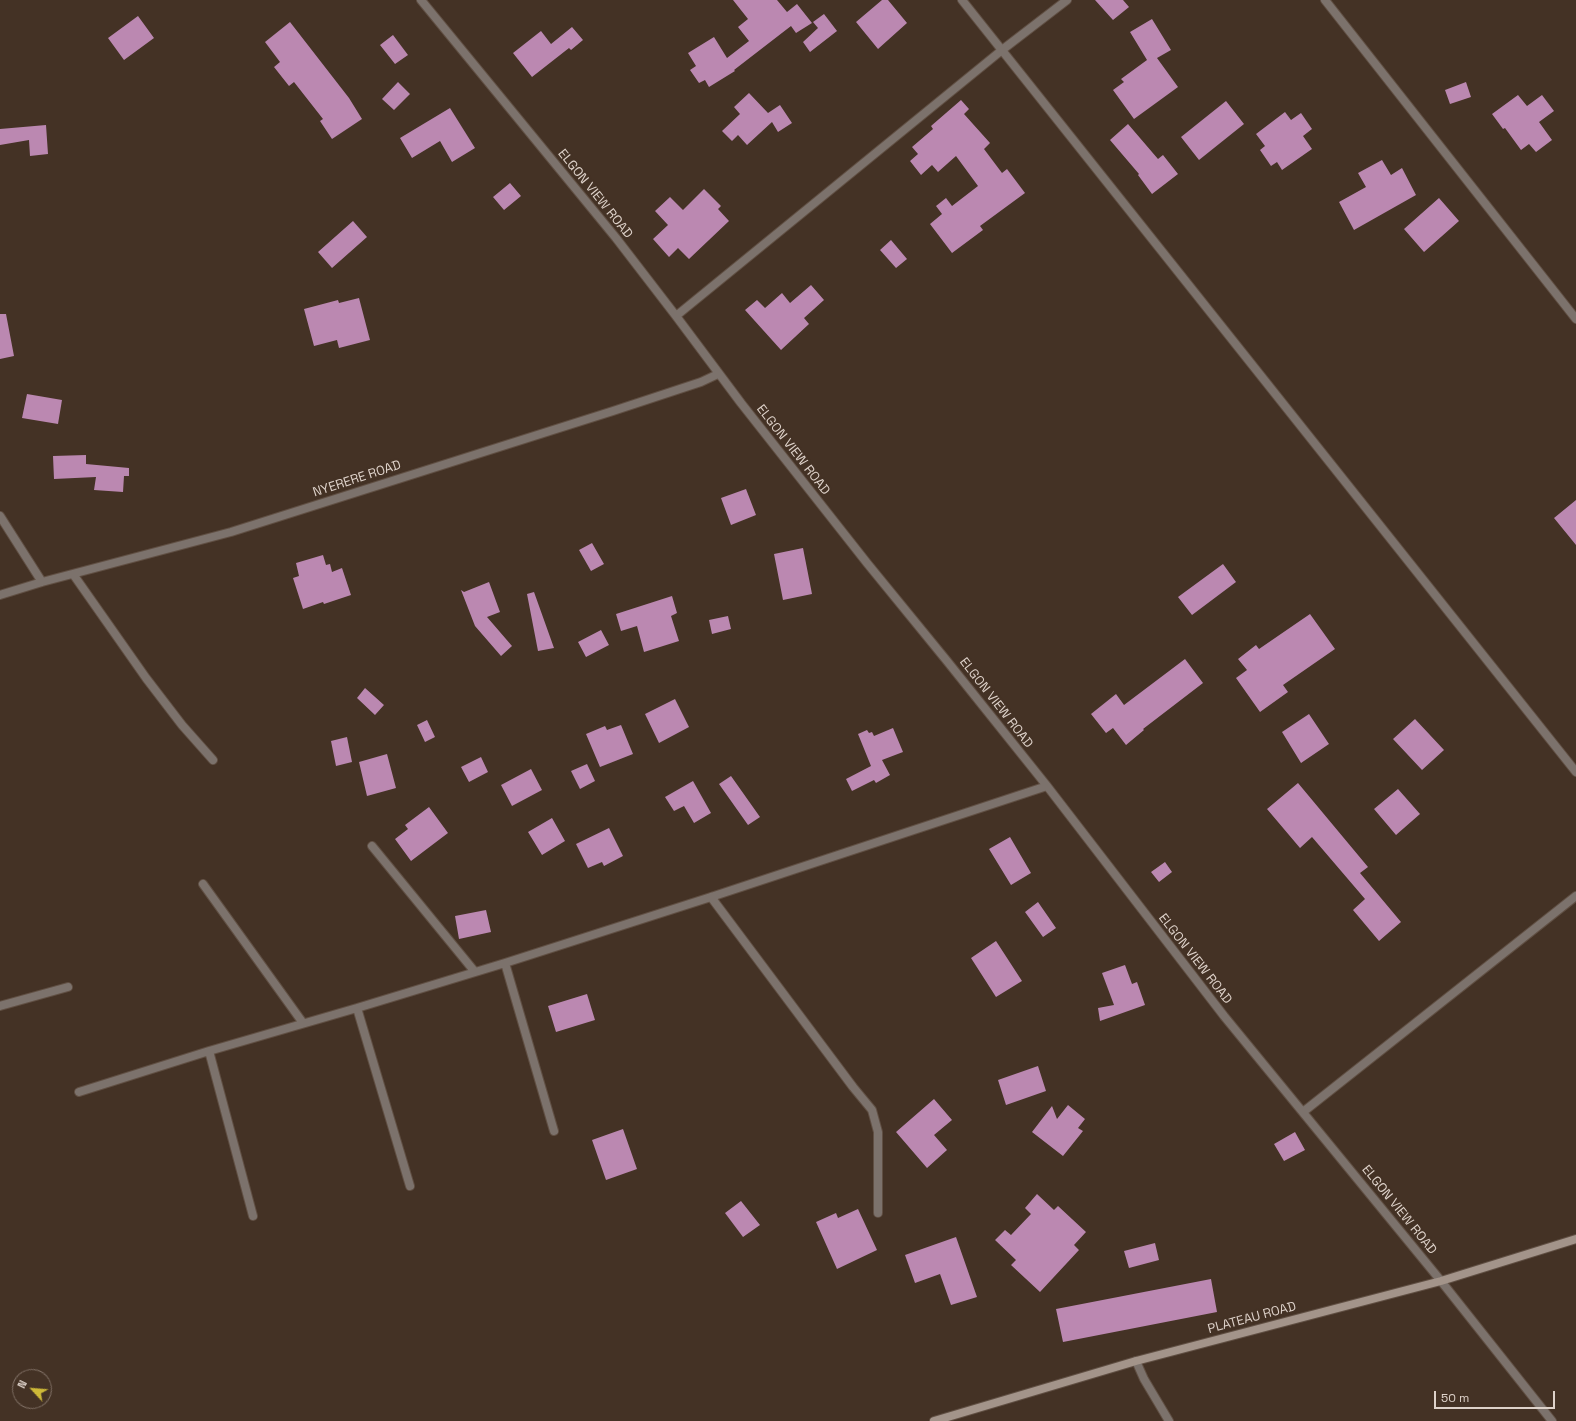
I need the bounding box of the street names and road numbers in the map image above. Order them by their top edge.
street label: ELGON VIEW ROAD [554,146,636,242]
street label: ELGON VIEW ROAD [753,402,833,498]
street label: NYERERE ROAD [311,457,403,501]
street label: ELGON VIEW ROAD [956,655,1036,751]
street label: ELGON VIEW ROAD [1155,911,1235,1007]
street label: ELGON VIEW ROAD [1358,1162,1440,1258]
street label: PLATEAU ROAD [1206,1299,1298,1337]

